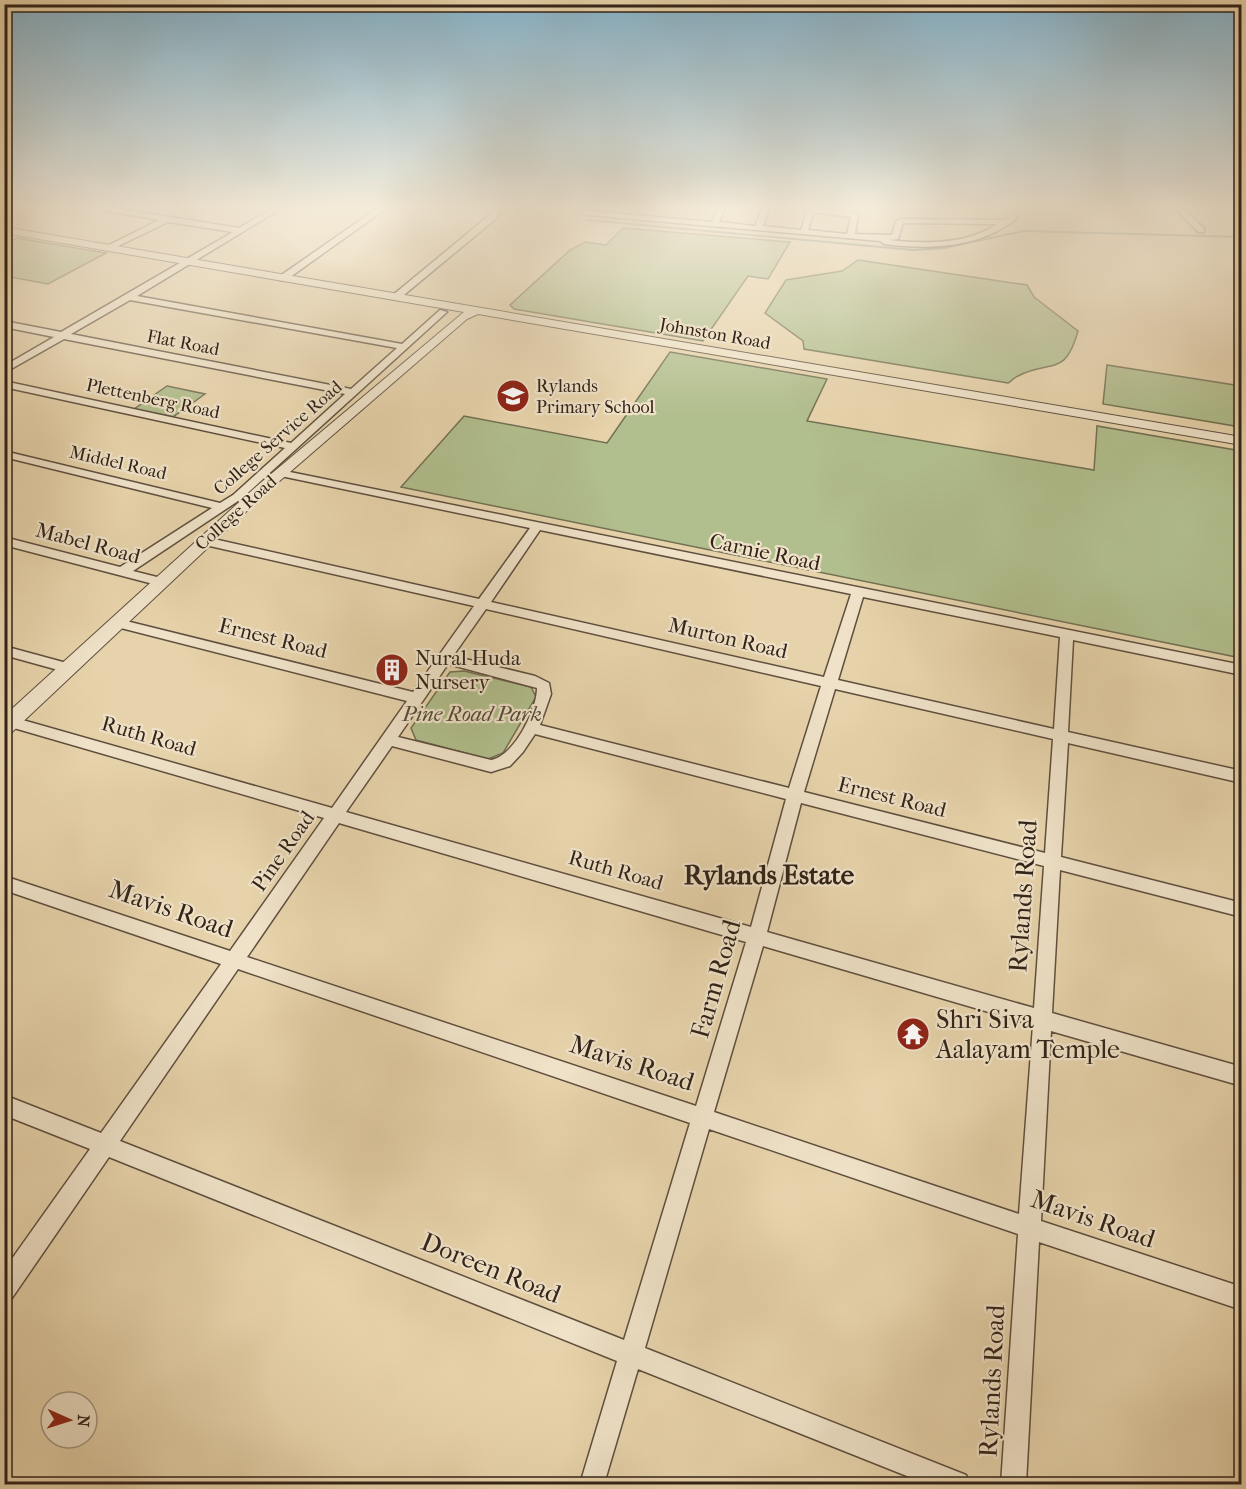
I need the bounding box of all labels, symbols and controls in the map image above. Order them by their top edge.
street label: Johnston Road [656,314,772,354]
street label: Flat Road [145,326,221,360]
street label: Plettenberg Road [84,375,222,423]
street label: College Service Road [210,376,347,499]
place label: Rylands Primary School [536,376,655,418]
school or university icon: Rylands Primary School [495,378,531,414]
street label: Middel Road [67,442,169,484]
street label: College Road [191,471,281,555]
street label: Mabel Road [33,518,143,569]
street label: Carnie Road [707,529,823,576]
street label: Ernest Road [216,613,330,663]
street label: Murton Road [666,613,790,663]
place label: Nural Huda Nursery [415,646,521,694]
building icon: Nural Huda Nursery [374,652,410,688]
park label: Pine Road Park [401,702,542,726]
street label: Ruth Road [99,711,200,761]
street label: Ernest Road [835,772,949,822]
street label: Pine Road [247,806,320,896]
street label: Rylands Road [1002,818,1044,973]
street label: Ruth Road [566,845,667,895]
district label: Rylands Estate [684,859,855,891]
street label: Mavis Road [105,873,238,945]
street label: Farm Road [684,915,748,1042]
place label: Shri Siva Aalayam Temple [935,1004,1120,1065]
temple icon: Shri Siva Aalayam Temple [895,1016,931,1052]
street label: Mavis Road [566,1028,699,1098]
street label: Mavis Road [1027,1183,1160,1255]
street label: Doreen Road [417,1226,566,1310]
street label: Rylands Road [973,1303,1012,1458]
north arrow [39,1390,99,1450]
text: N [74,1414,93,1428]

